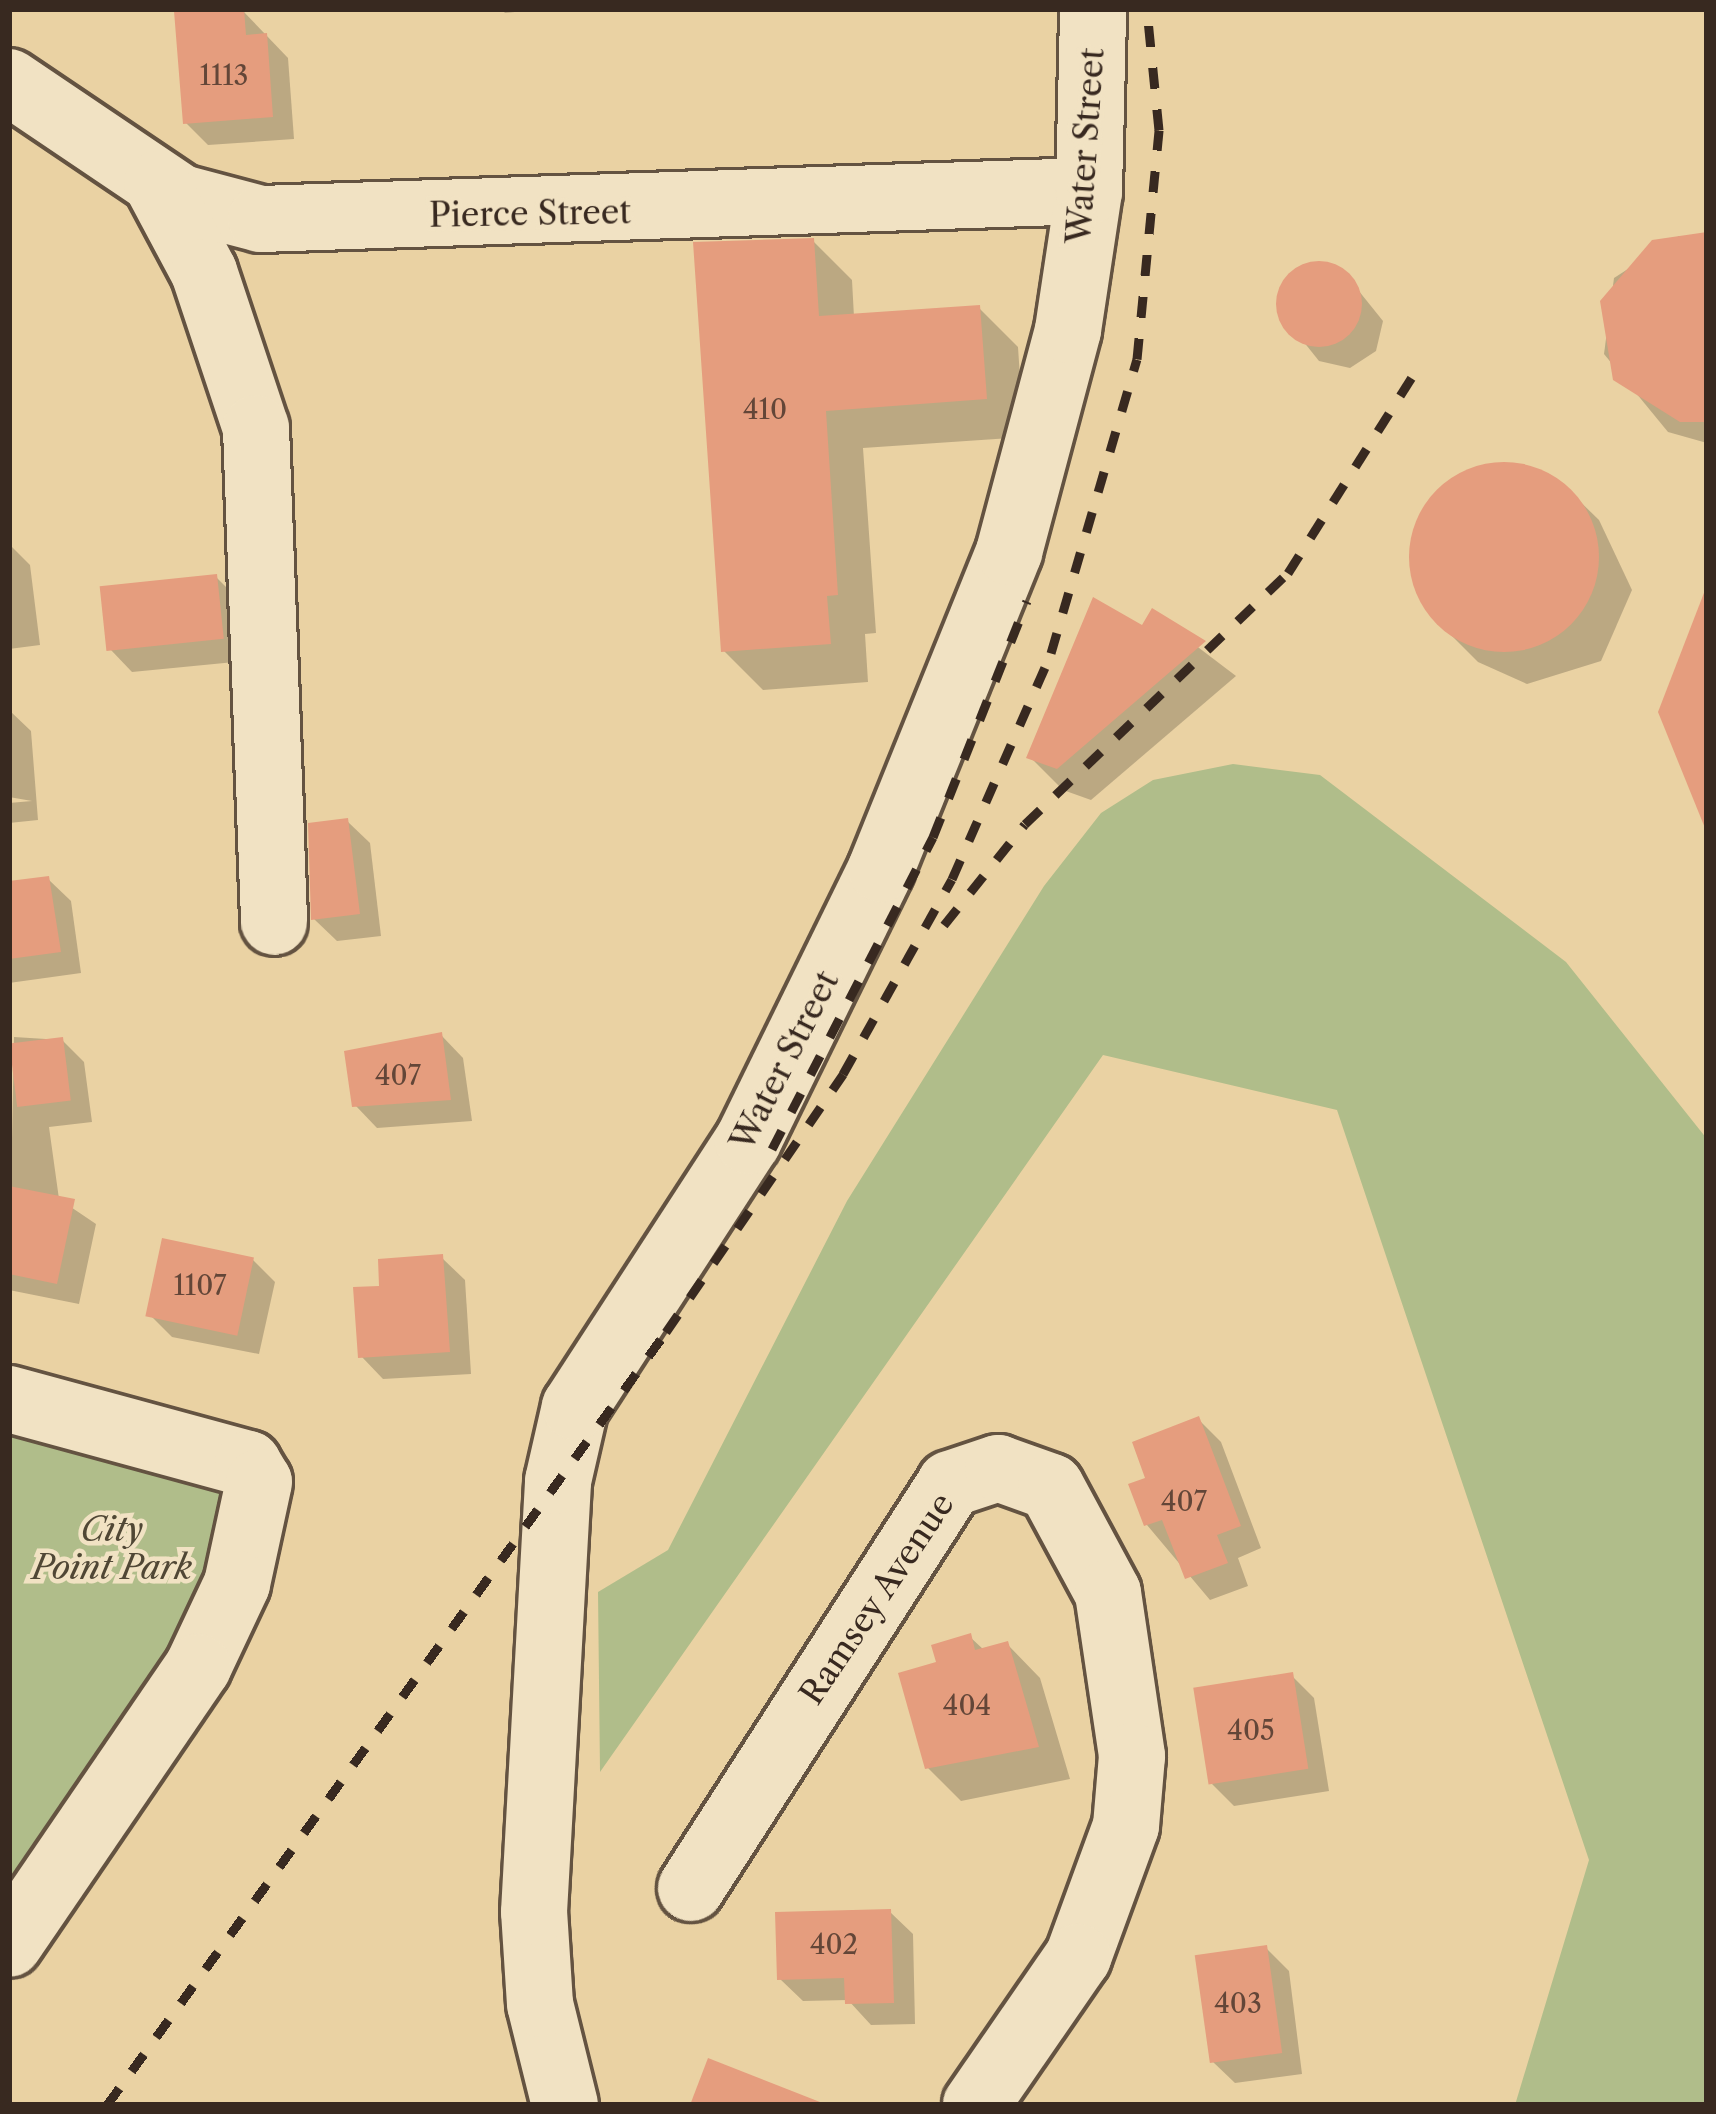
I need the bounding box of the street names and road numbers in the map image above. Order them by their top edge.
street label: Water Street [1059,46,1113,246]
street label: Pierce Street [429,192,631,236]
street label: Water Street [723,964,847,1158]
street label: Ramsey Avenue [791,1485,963,1713]

